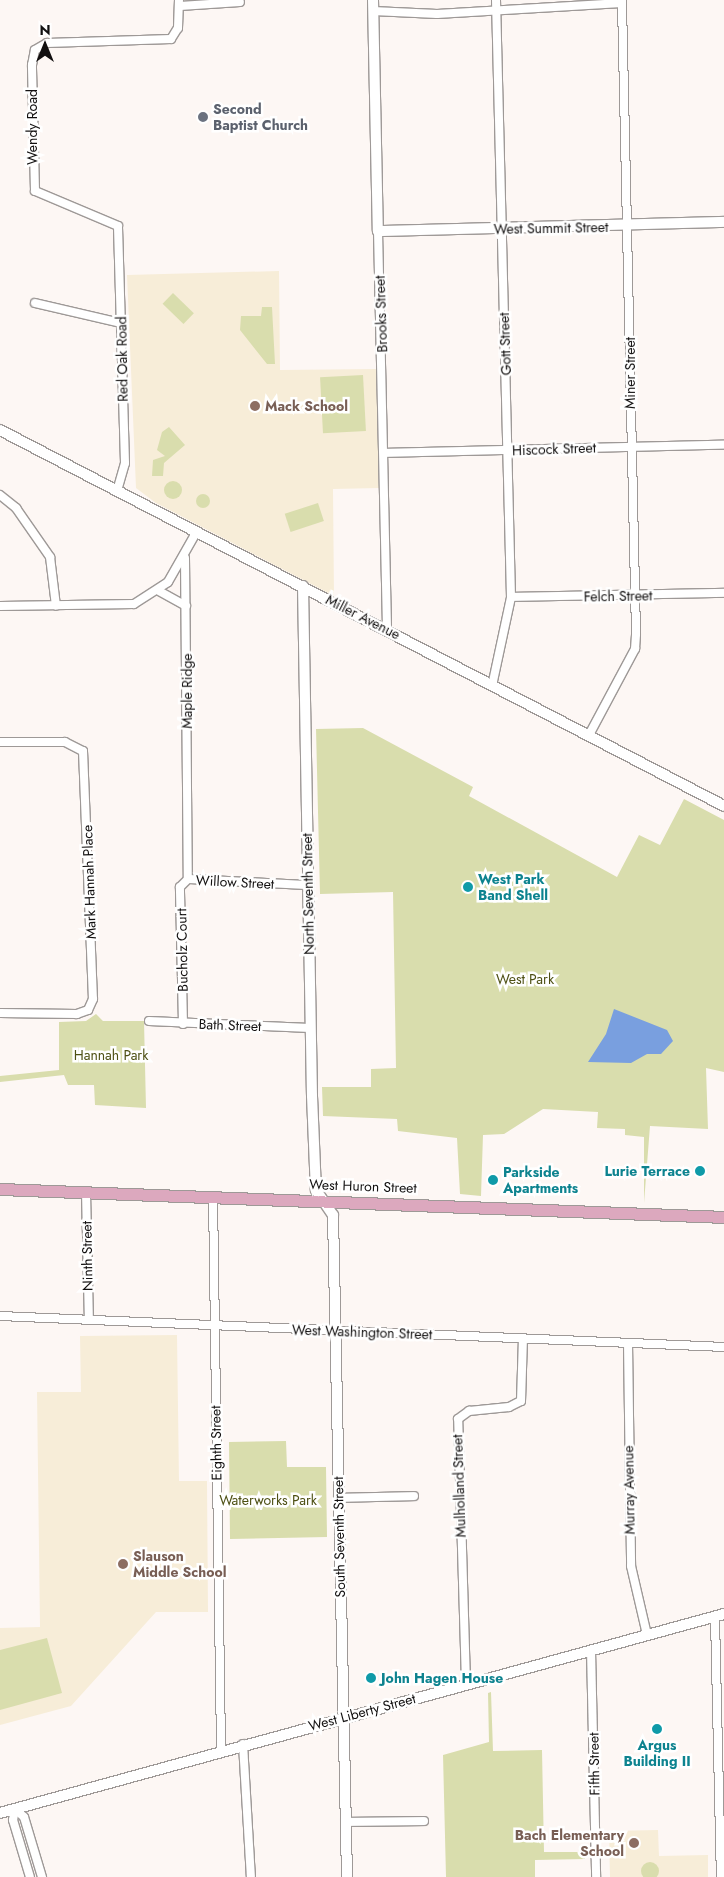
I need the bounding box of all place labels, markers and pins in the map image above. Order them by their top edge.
place label: Second Baptist Church [213,101,308,134]
marker: Second Baptist Church [197,111,209,123]
place label: Mack School [265,398,348,414]
marker: Mack School [249,400,261,412]
place label: West Park Band Shell [478,871,548,904]
marker: West Park Band Shell [462,881,474,893]
place label: Lurie Terrace [605,1163,690,1179]
place label: Parkside Apartments [503,1164,578,1196]
marker: Lurie Terrace [694,1165,706,1177]
marker: Parkside Apartments [487,1174,499,1186]
place label: Slauson Middle School [133,1548,227,1580]
marker: Slauson Middle School [117,1558,129,1570]
place label: John Hagen House [381,1670,503,1686]
marker: John Hagen House [365,1672,377,1684]
marker: Argus Building II [651,1723,663,1735]
place label: Argus Building II [623,1737,691,1770]
place label: Bach Elementary School [515,1827,624,1860]
marker: Bach Elementary School [628,1837,640,1849]

